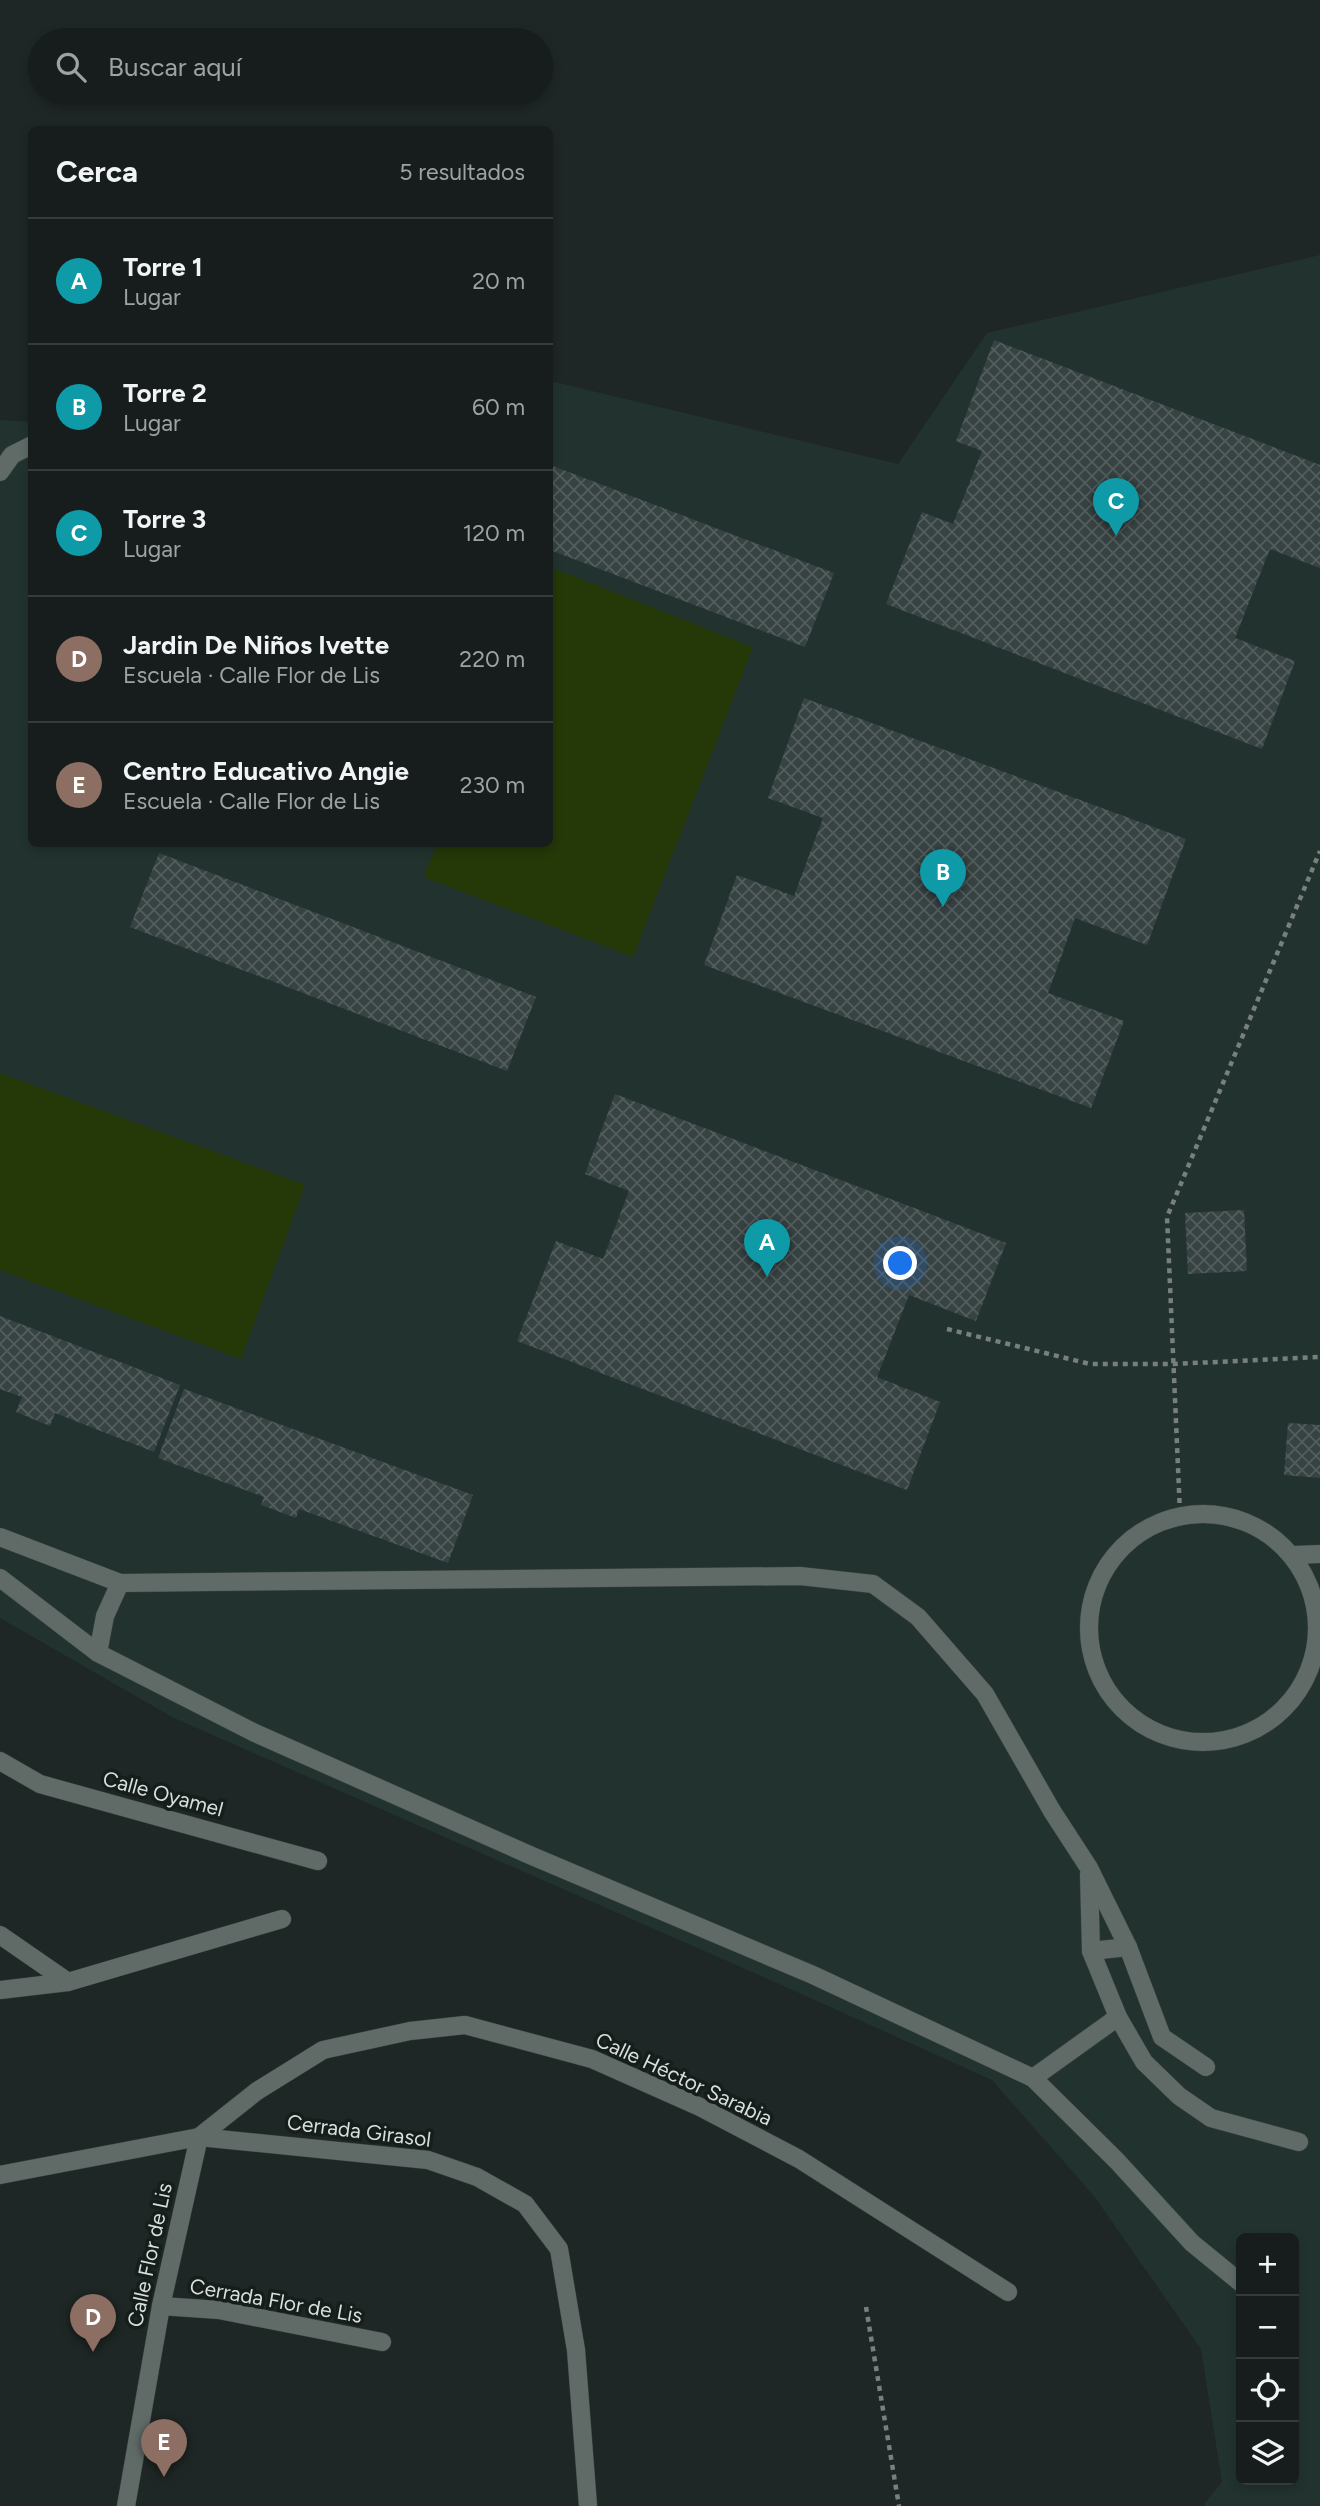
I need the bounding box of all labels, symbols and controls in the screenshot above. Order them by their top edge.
search box [28,28,553,105]
icon: search [52,48,90,86]
text: Buscar aquí [108,51,242,83]
text: Cerca [56,153,138,190]
text: 5 resultados [399,158,525,186]
text: Torre 1 [123,251,203,283]
text: A [71,267,87,295]
text: 20 m [472,267,525,295]
text: Lugar [123,283,181,311]
text: Torre 2 [123,377,207,409]
text: B [72,393,86,421]
text: 60 m [472,393,525,421]
text: Lugar [123,409,181,437]
pin: C [1093,478,1139,536]
text: Torre 3 [123,503,206,535]
text: C [71,519,87,547]
text: 120 m [463,519,525,547]
text: Lugar [123,535,181,563]
text: Jardin De Niños Ivette [123,629,389,661]
text: D [71,645,87,673]
text: 220 m [459,645,525,673]
text: Escuela · Calle Flor de Lis [123,661,380,689]
text: Centro Educativo Angie [123,755,409,787]
text: E [72,771,86,799]
text: 230 m [460,771,525,799]
text: Escuela · Calle Flor de Lis [123,787,380,815]
pin: B [920,849,966,907]
pin: A [744,1219,790,1277]
your location [883,1246,917,1280]
street label: Calle Oyamel [100,1765,226,1822]
street label: Calle Héctor Sarabia [592,2027,777,2130]
street label: Cerrada Girasol [286,2109,433,2152]
street label: Calle Flor de Lis [122,2181,177,2329]
map controls [1236,2233,1299,2485]
button: + [1236,2233,1299,2296]
street label: Cerrada Flor de Lis [188,2273,364,2328]
pin: D [70,2294,116,2352]
button: − [1236,2296,1299,2359]
button: locate [1236,2359,1299,2422]
pin: E [141,2419,187,2477]
button: layers [1236,2422,1299,2485]

